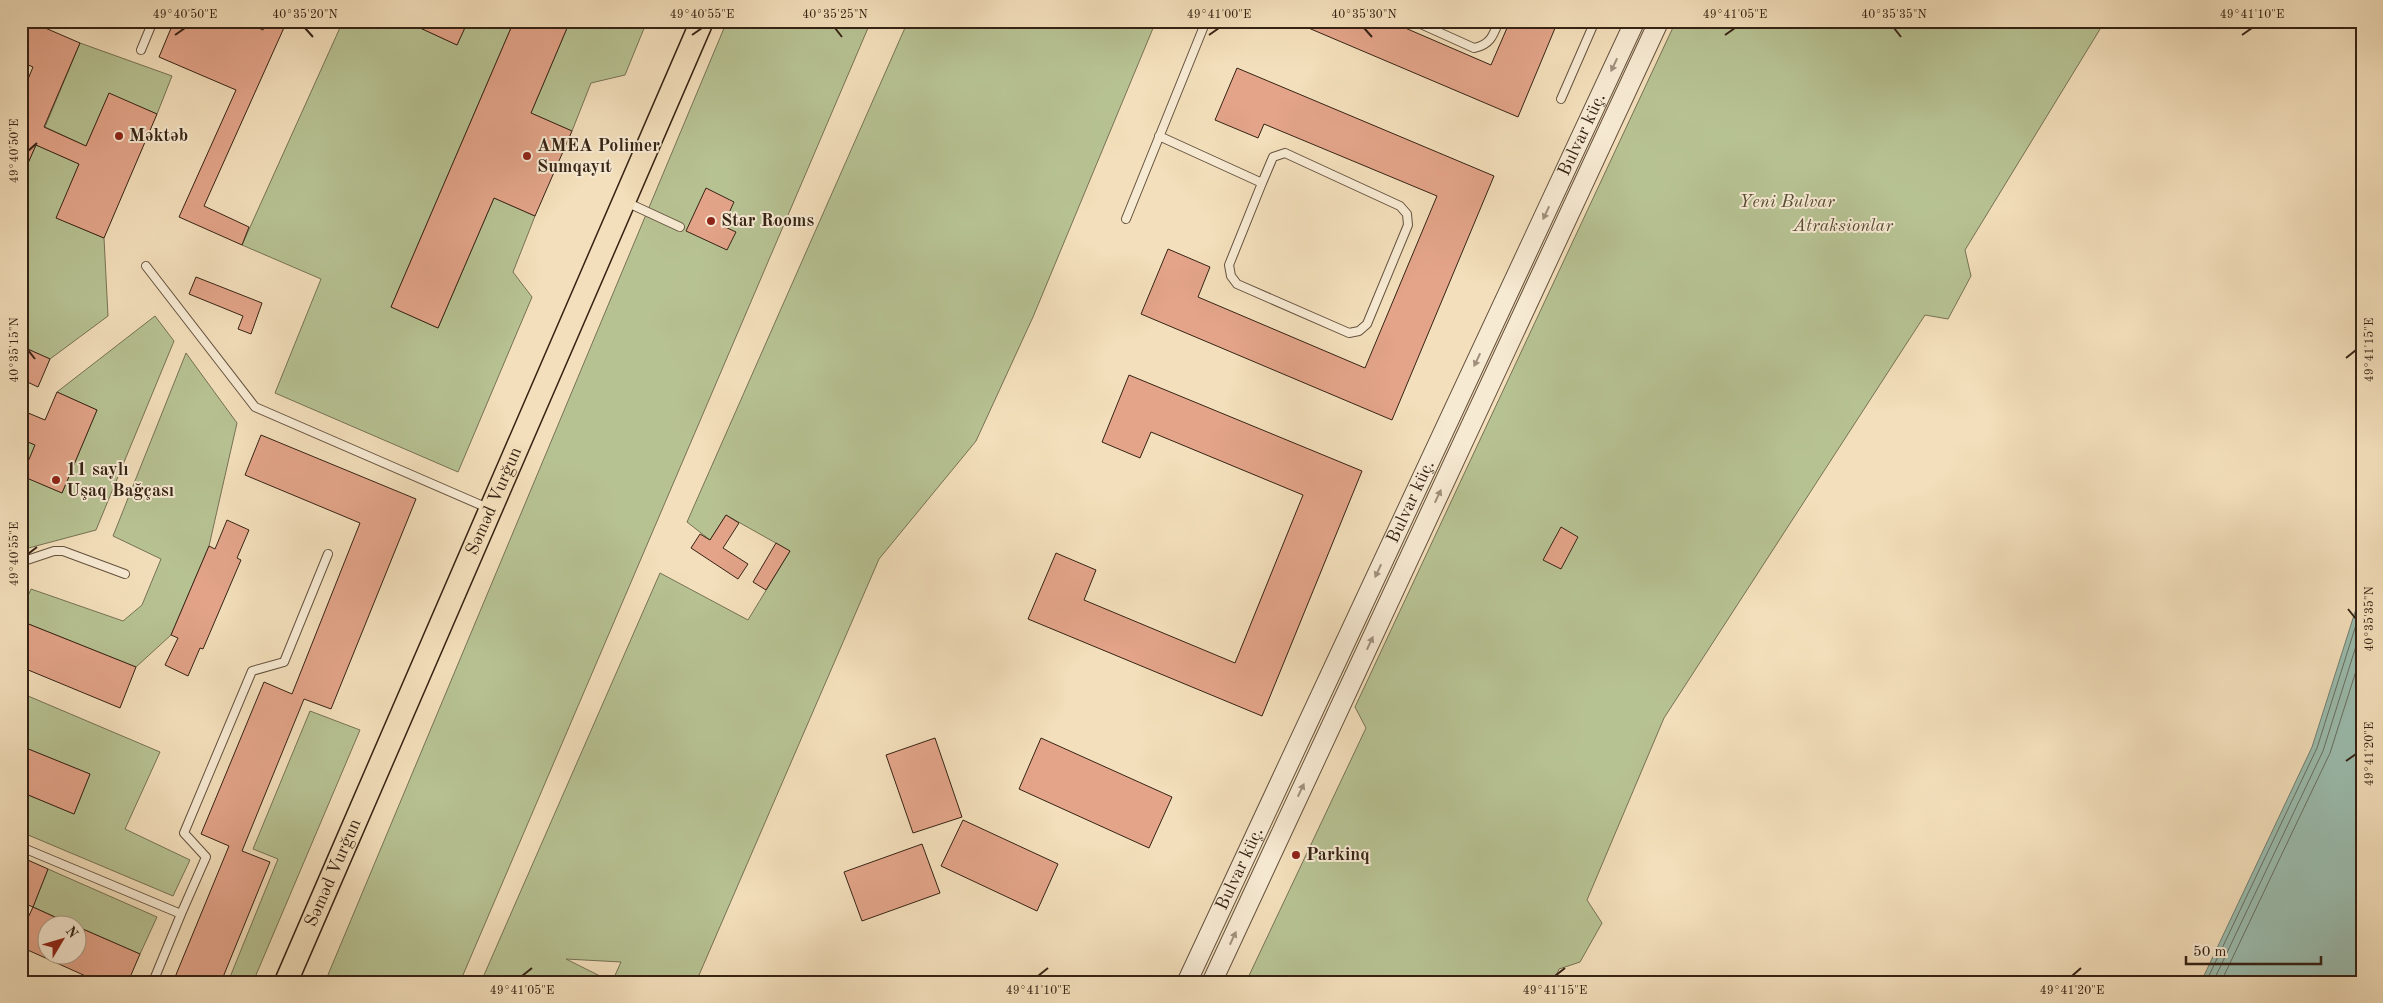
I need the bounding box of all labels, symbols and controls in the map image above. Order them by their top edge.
text: 49°40'50"E [153,8,217,21]
text: 40°35'20"N [272,8,338,21]
text: 49°40'55"E [670,8,734,21]
text: 40°35'25"N [802,8,868,21]
text: 40°35'30"N [1331,8,1397,21]
text: 49°41'05"E [1703,8,1767,21]
text: 40°35'35"N [1861,8,1927,21]
text: 49°41'00"E [1187,9,1251,21]
text: 49°41'10"E [2220,9,2284,21]
one-way arrow [1610,58,1618,73]
street label: Bulvar küç. [1555,90,1609,179]
text: 49°40'50"E [8,119,21,183]
place label: Məktəb [129,127,188,145]
marker: Məktəb [113,130,125,142]
place label: AMEA Polimer Sumqayıt [537,137,660,176]
marker: AMEA Polimer Sumqayıt [521,150,533,162]
park label: Yeni Bulvar [1739,193,1836,211]
one-way arrow [1541,206,1549,220]
place label: Star Rooms [721,212,814,230]
marker: Star Rooms [705,215,717,227]
park label: Atraksionlar [1792,217,1894,235]
text: 40°35'15"N [8,317,21,383]
text: 49°41'15"E [2363,318,2376,382]
one-way arrow [1473,353,1481,367]
street label: Səməd Vurğun [463,444,526,558]
street label: Bulvar küç. [1384,457,1438,546]
place label: 11 saylı Uşaq Bağçası [66,461,174,500]
marker: 11 saylı Uşaq Bağçası [50,474,62,486]
one-way arrow [1434,488,1443,503]
text: 49°40'55"E [8,522,21,586]
one-way arrow [1374,563,1382,578]
text: 40°35'35"N [2363,586,2376,652]
one-way arrow [1366,636,1374,650]
text: 49°41'20"E [2364,722,2376,786]
one-way arrow [1297,783,1305,797]
street label: Səməd Vurğun [302,816,365,929]
street label: Bulvar küç. [1213,825,1267,913]
place label: Parkinq [1306,846,1370,864]
marker: Parkinq [1290,849,1302,861]
north arrow [38,916,88,966]
text: N [63,924,80,941]
one-way arrow [1228,930,1237,945]
scale bar [2186,933,2320,965]
text: 50 m [2193,945,2227,960]
text: 49°41'05"E [490,984,554,997]
text: 49°41'15"E [1523,984,1587,997]
text: 49°41'10"E [1006,985,1070,997]
text: 49°41'20"E [2040,985,2104,997]

